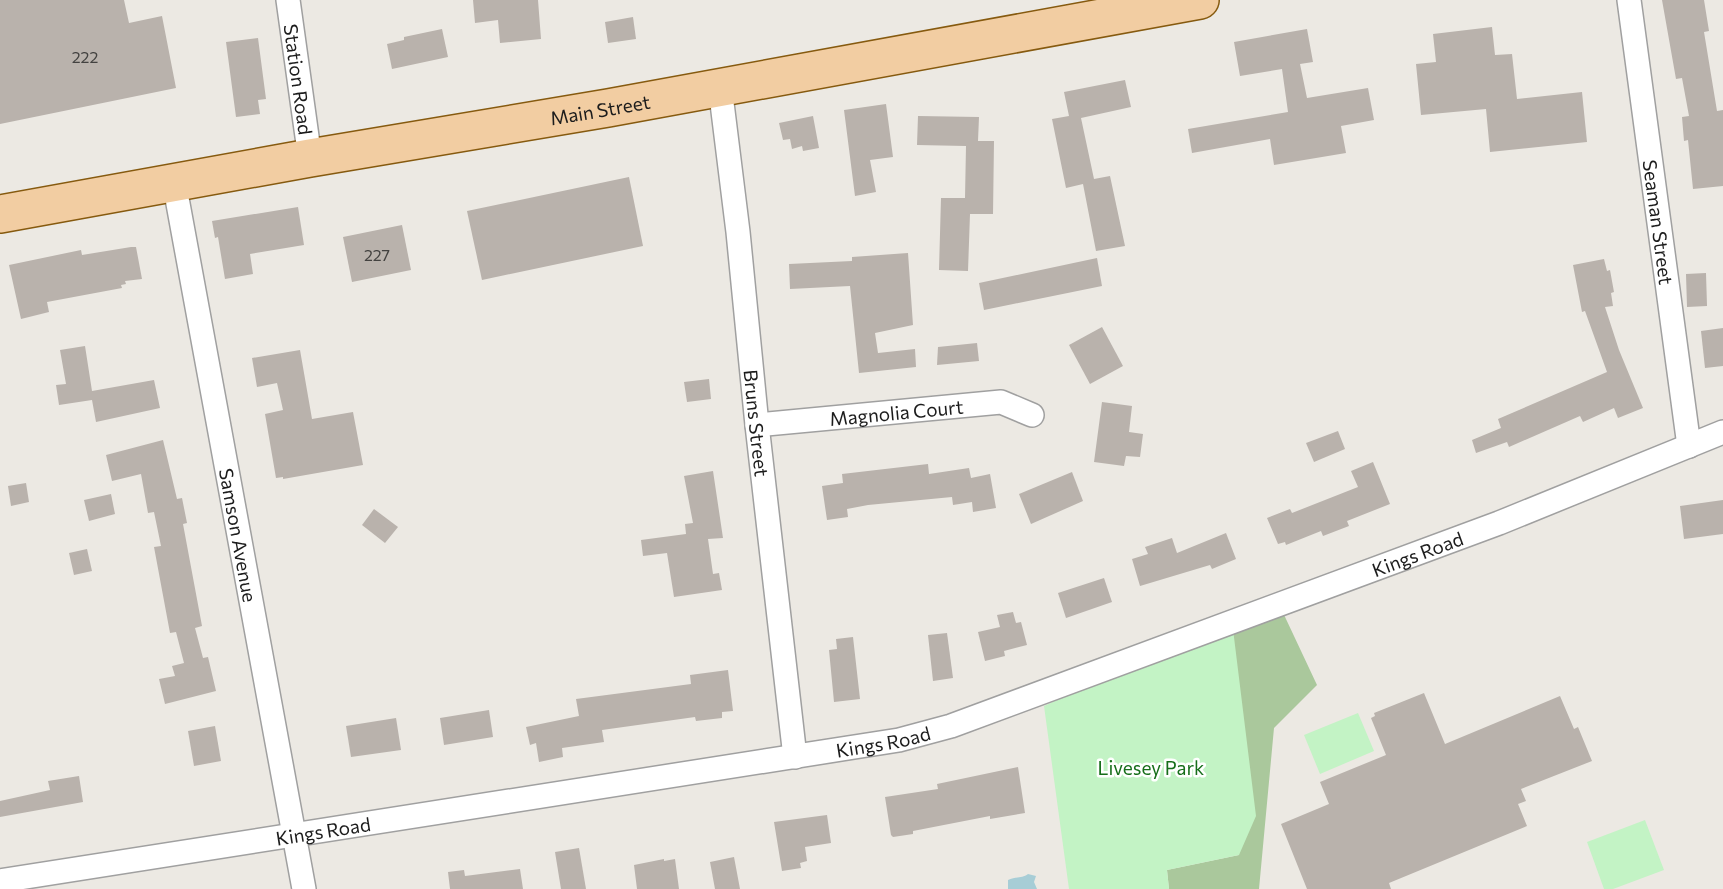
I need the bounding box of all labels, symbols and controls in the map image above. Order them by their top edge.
street label: Station Road [280,22,318,136]
house number: 222 [72,47,98,66]
street label: Main Street [548,89,652,129]
street label: Seaman Street [1639,158,1679,286]
house number: 227 [364,245,390,264]
street label: Bruns Street [740,368,774,478]
street label: Magnolia Court [828,394,964,430]
street label: Samson Avenue [215,466,262,604]
street label: Kings Road [1368,526,1466,581]
street label: Kings Road [834,721,933,761]
park label: Livesey Park [1098,756,1204,779]
street label: Kings Road [274,812,372,849]

